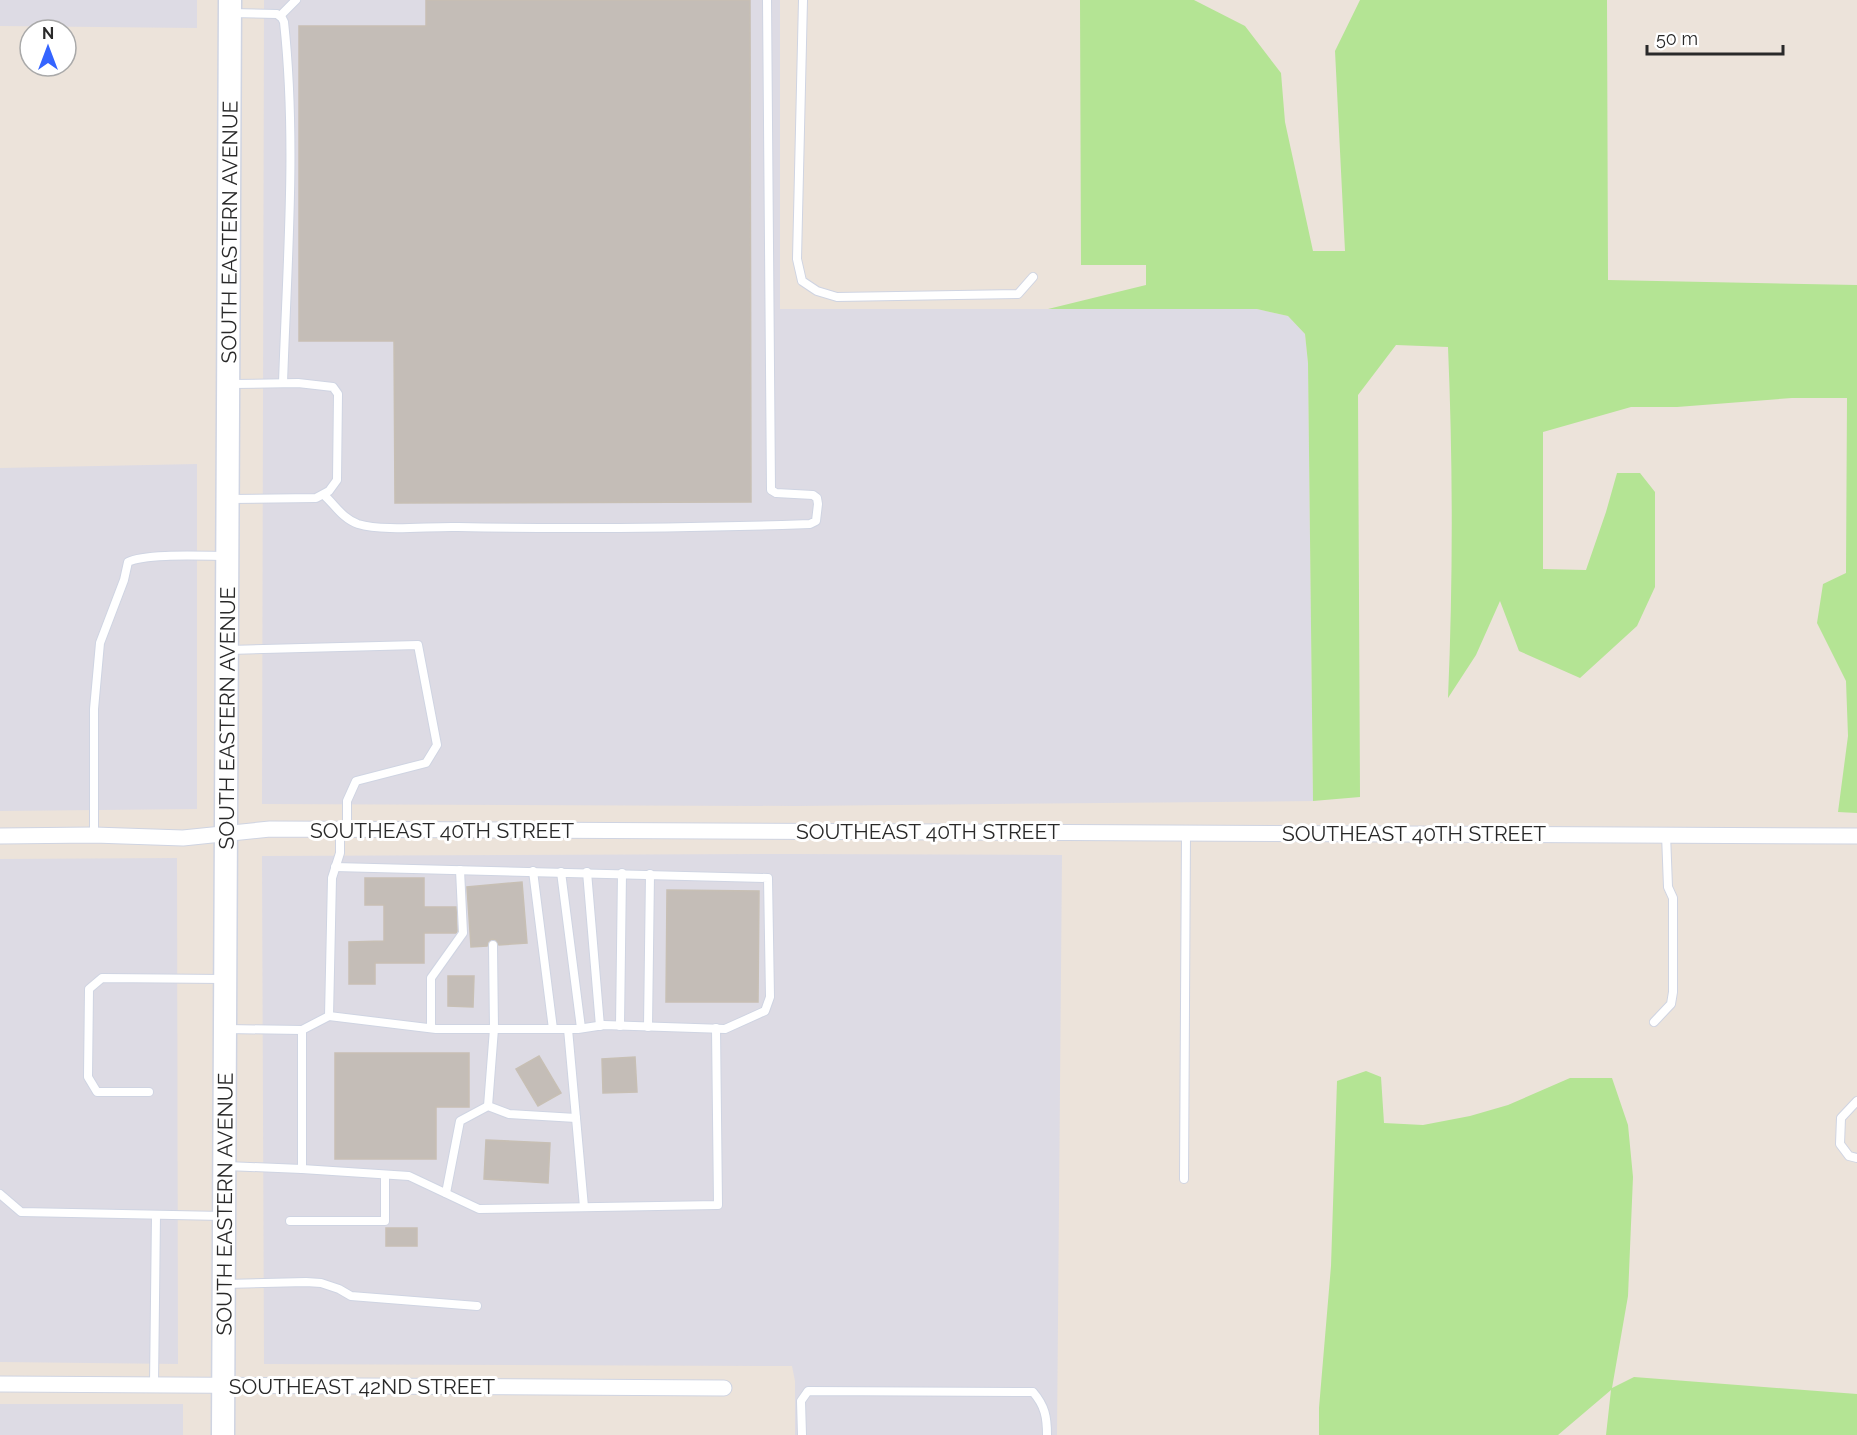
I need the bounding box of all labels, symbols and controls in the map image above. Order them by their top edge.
north arrow [18,18,78,78]
scale bar [1647,18,1784,56]
text: N [42,24,54,43]
text: 50 m [1656,28,1698,49]
street label: SOUTH EASTERN AVENUE [216,101,242,363]
street label: SOUTH EASTERN AVENUE [213,587,240,849]
street label: SOUTHEAST 40TH STREET [310,818,574,843]
street label: SOUTHEAST 40TH STREET [796,819,1060,844]
street label: SOUTHEAST 40TH STREET [1282,821,1546,846]
street label: SOUTH EASTERN AVENUE [211,1073,237,1335]
street label: SOUTHEAST 42ND STREET [229,1374,495,1399]

